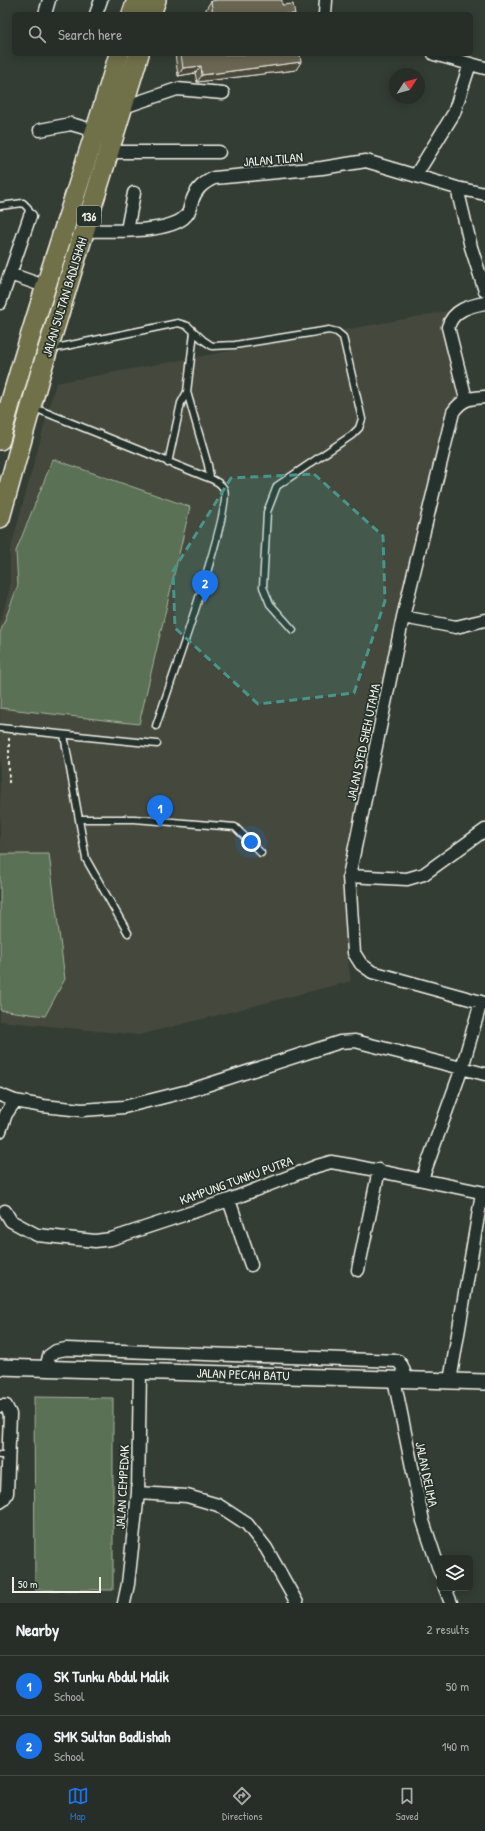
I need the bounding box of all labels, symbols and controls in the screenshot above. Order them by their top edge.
search box [12,12,473,56]
icon: search [26,23,48,45]
text: Search here [58,24,122,45]
north arrow [389,68,425,104]
street label: JALAN TILAN [243,147,303,171]
road number: 136 [77,206,101,226]
street label: JALAN SULTAN BADLISHAH [37,235,91,359]
pin: 2 [192,570,218,603]
street label: JALAN SYED SHEH UTAMA [342,681,384,802]
pin: 1 [147,795,173,828]
your location [241,832,261,852]
street label: KAMPUNG TUNKU PUTRA [177,1151,296,1209]
street label: JALAN PECAH BATU [196,1363,290,1385]
street label: JALAN DELIMA [411,1440,443,1509]
street label: JALAN CEMPEDAK [111,1444,133,1529]
map controls [437,1555,473,1591]
button: layers [437,1555,473,1591]
scale bar [12,1575,101,1594]
text: 50 m [18,1577,38,1591]
text: Nearby [16,1618,59,1641]
text: 2 results [427,1620,469,1638]
text: SK Tunku Abdul Malik [54,1666,169,1687]
text: 1 [27,1677,31,1695]
text: 50 m [446,1677,469,1695]
text: School [54,1687,84,1705]
text: SMK Sultan Badlishah [54,1726,170,1747]
text: 2 [26,1737,32,1755]
text: 140 m [442,1737,469,1755]
text: School [54,1747,84,1765]
tab: Map [67,1785,89,1823]
tab: Directions [222,1785,263,1823]
tab: Saved [396,1785,418,1823]

